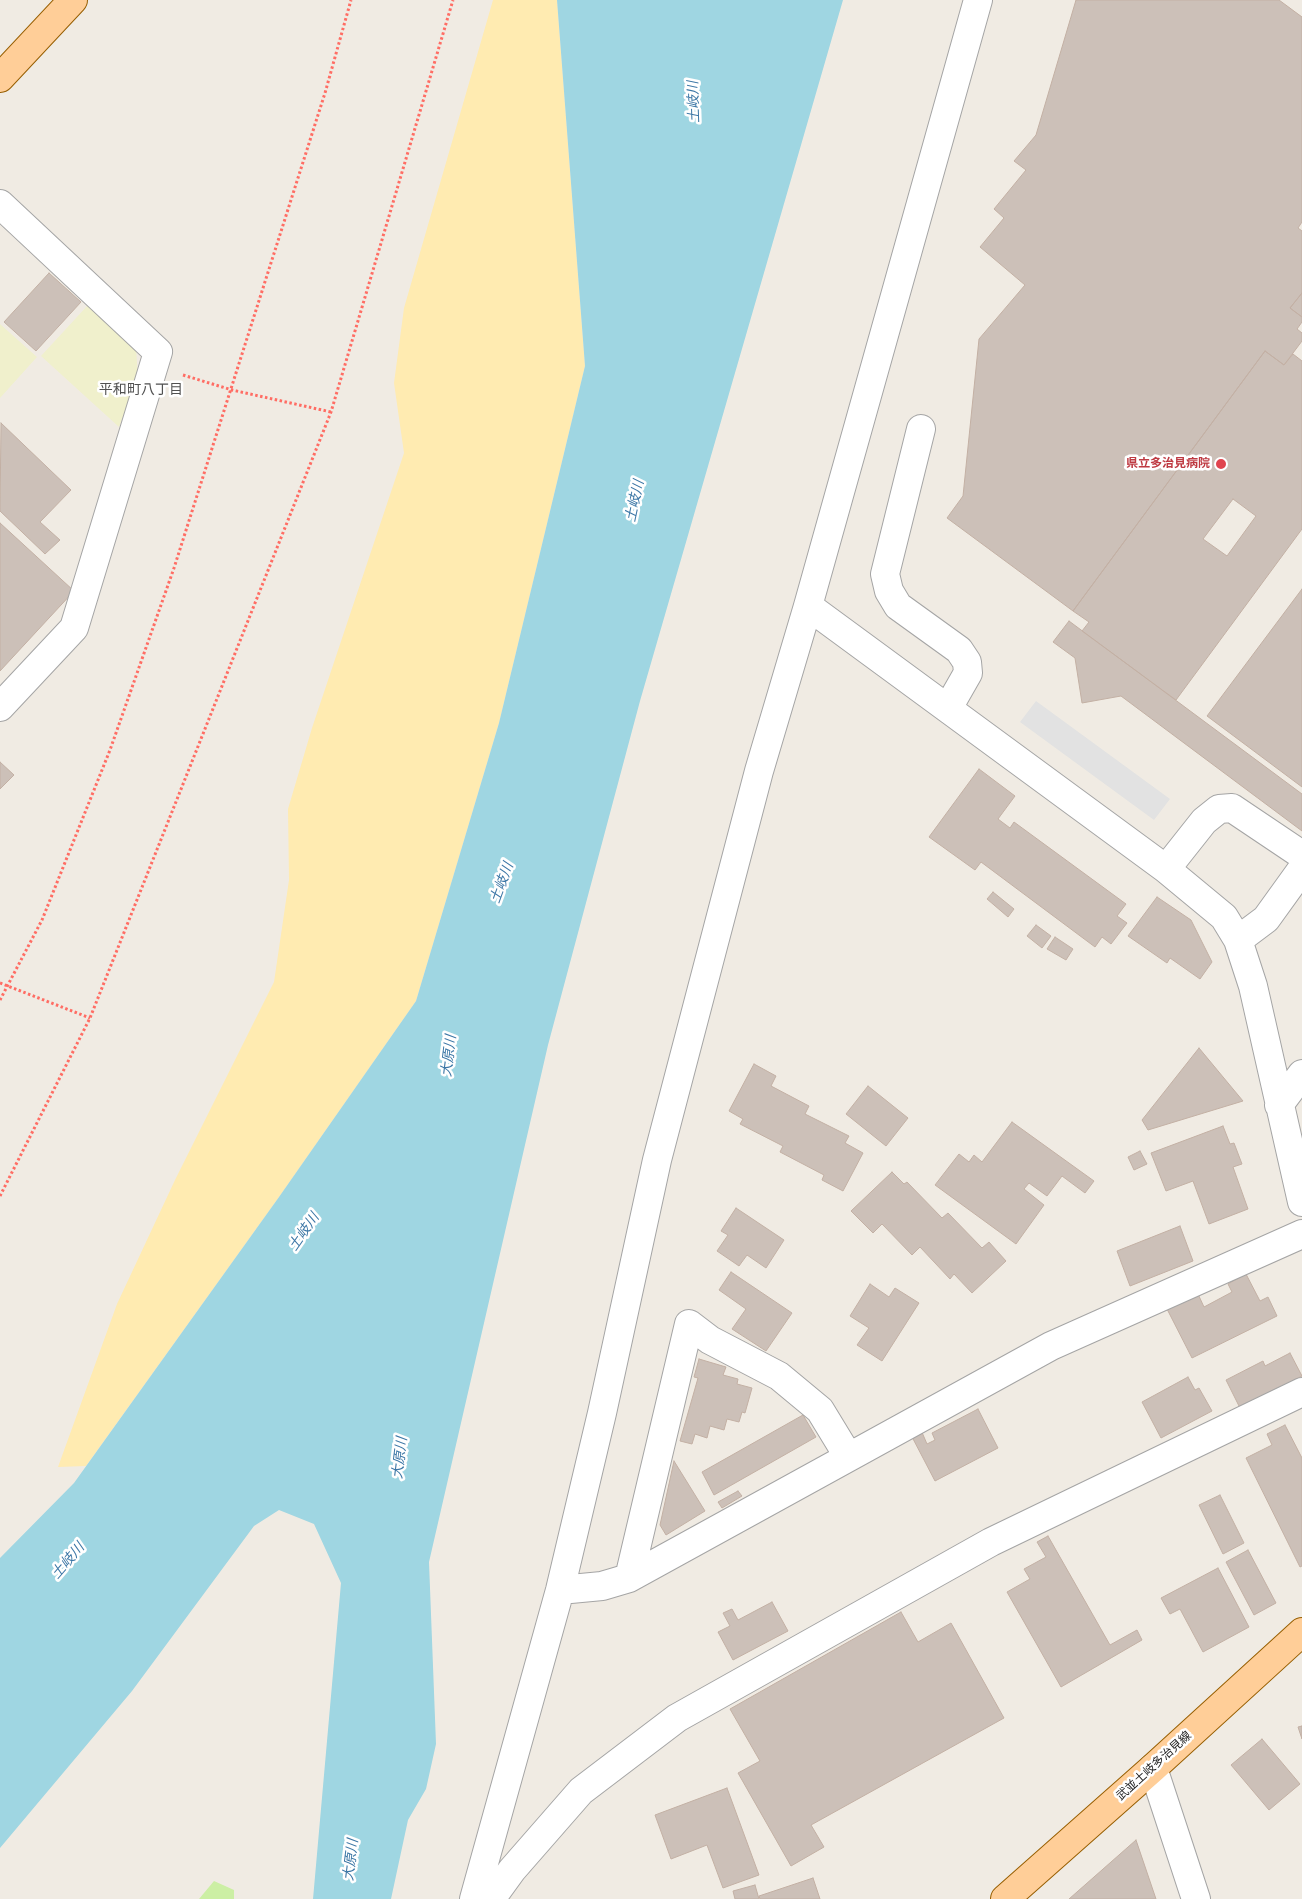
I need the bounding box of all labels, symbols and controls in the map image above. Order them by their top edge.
water label: 土岐川 [685,81,703,123]
district label: 平和町八丁目 [99,382,183,398]
place label: 県立多治見病院 [1126,457,1210,471]
marker: 県立多治見病院 [1214,457,1228,471]
water label: 土岐川 [622,479,648,523]
water label: 土岐川 [487,860,517,906]
water label: 大原川 [438,1034,460,1078]
water label: 土岐川 [285,1210,323,1254]
water label: 大原川 [389,1436,411,1480]
water label: 土岐川 [48,1540,88,1582]
street label: 武並土岐多治見線 [1114,1729,1194,1803]
water label: 大原川 [340,1838,362,1882]

